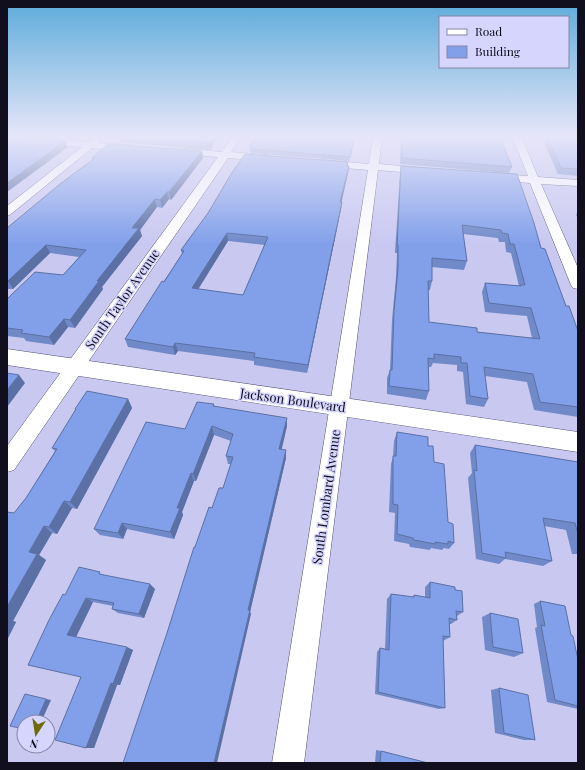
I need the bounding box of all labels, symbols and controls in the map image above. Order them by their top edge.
legend [439,16,569,68]
text: Road [475,23,502,39]
text: Building [475,43,521,59]
street label: South Taylor Avenue [80,245,163,352]
street label: Jackson Boulevard [238,384,347,415]
street label: South Lombard Avenue [308,428,343,565]
north arrow [16,714,56,754]
text: N [28,736,39,752]

